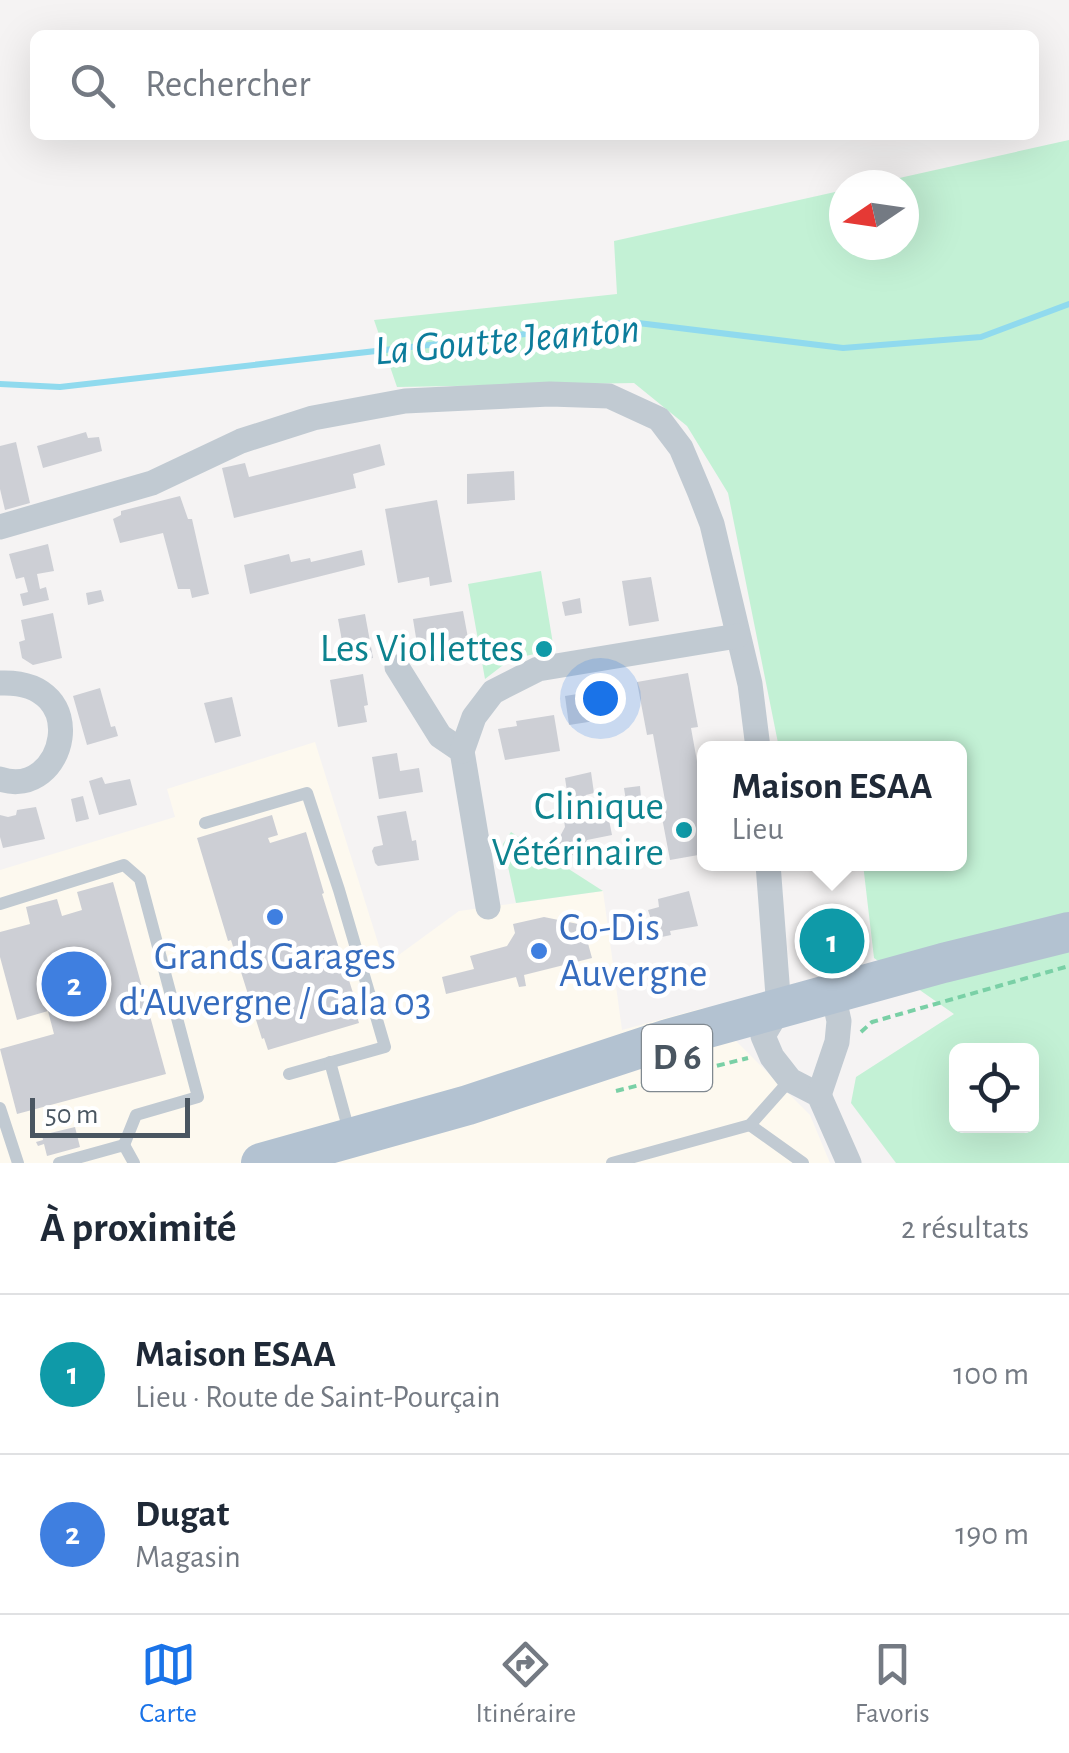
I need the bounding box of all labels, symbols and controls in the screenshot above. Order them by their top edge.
search box [30,30,1039,140]
icon: search [65,58,120,113]
text: Rechercher [145,66,311,104]
north arrow [829,170,919,260]
water label: La Goutte Jeanton [372,307,642,373]
place label: Les Viollettes [320,629,524,669]
marker: Les Viollettes [533,638,555,660]
your location [575,673,626,724]
popup [697,741,967,871]
text: Maison ESAA [732,768,932,806]
place label: Clinique Vétérinaire [491,787,664,873]
text: Lieu [732,813,784,845]
marker: Clinique Vétérinaire [673,819,695,841]
pin: 1 [800,904,864,978]
marker: Grands Garages d'Auvergne / Gala 03 [264,906,286,928]
place label: Co-Dis Auvergne [559,908,707,994]
place label: Grands Garages d'Auvergne / Gala 03 [119,937,431,1023]
marker: Co-Dis Auvergne [528,940,550,962]
pin: 2 [42,946,106,1022]
road number: D 6 [642,1025,712,1091]
map controls [949,1043,1039,1133]
button: locate [949,1043,1039,1133]
scale bar [30,1093,190,1138]
text: 50 m [45,1101,99,1129]
text: À proximité [40,1207,237,1249]
text: 2 résultats [901,1212,1029,1244]
text: Maison ESAA [135,1336,336,1374]
text: 1 [67,1358,78,1390]
text: 100 m [953,1358,1029,1390]
text: Lieu · Route de Saint-Pourçain [135,1381,501,1413]
text: Dugat [135,1496,229,1534]
text: 2 [65,1518,80,1550]
text: 190 m [955,1518,1029,1550]
text: Magasin [135,1541,241,1573]
tab: Carte [139,1637,197,1731]
tab: Itinéraire [475,1637,576,1731]
tab: Favoris [855,1637,930,1731]

